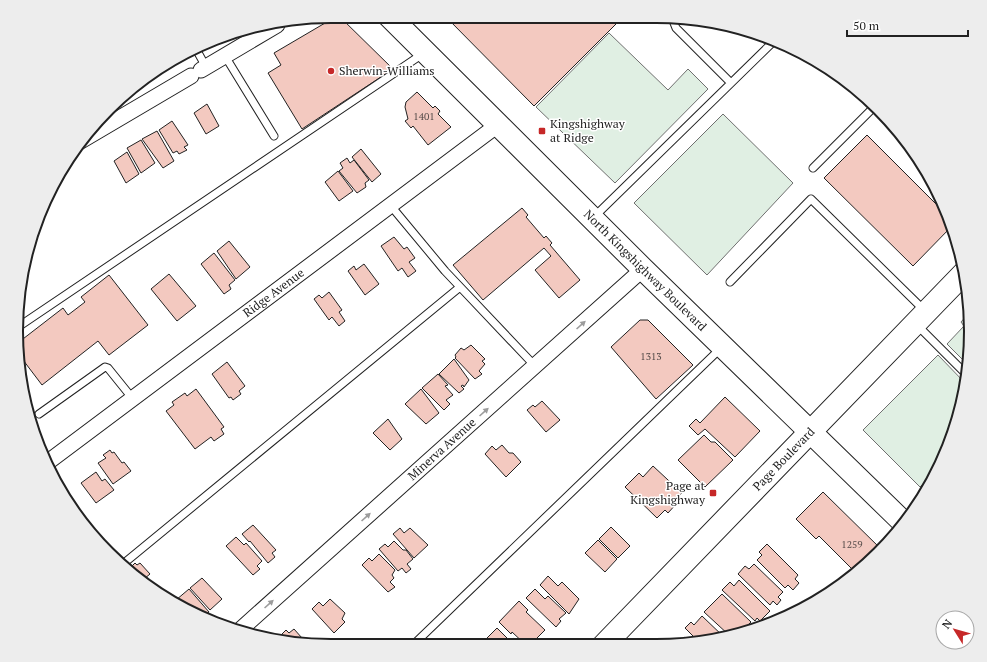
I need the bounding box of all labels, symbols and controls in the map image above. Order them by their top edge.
scale bar [847,12,968,38]
text: 50 m [853,18,880,33]
place label: Sherwin-Williams [339,63,435,78]
marker: Sherwin-Williams [326,66,336,76]
house number: 1401 [413,110,435,123]
place label: Kingshighway at Ridge [550,116,626,145]
marker: Kingshighway at Ridge [537,126,547,136]
street label: North Kingshighway Boulevard [581,206,710,334]
street label: Ridge Avenue [240,265,307,320]
one-way arrow [575,321,586,330]
house number: 1313 [640,350,662,363]
one-way arrow [479,408,488,417]
street label: Minerva Avenue [404,414,479,483]
street label: Page Boulevard [749,424,818,494]
place label: Page at Kingshighway [630,478,706,507]
marker: Page at Kingshighway [708,488,718,498]
one-way arrow [361,513,371,522]
house number: 1259 [841,538,863,551]
one-way arrow [264,599,274,608]
north arrow [935,610,975,650]
text: N [939,616,956,632]

